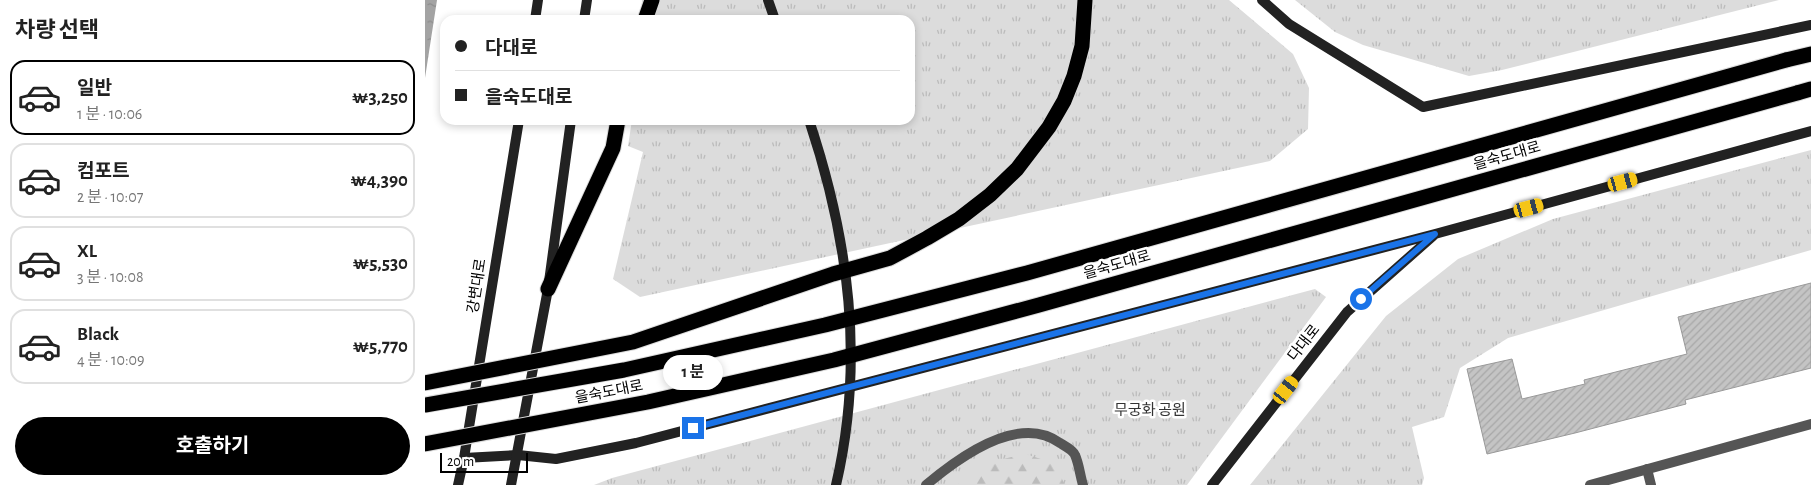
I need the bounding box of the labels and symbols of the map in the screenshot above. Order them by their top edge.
street label: 을숙도대로 [1471,138,1542,173]
car [1606,171,1639,193]
car [1512,197,1545,219]
street label: 을숙도대로 [1081,247,1152,282]
street label: 강변대로 [464,257,489,314]
route start [1350,288,1372,310]
street label: 다대로 [1285,321,1323,364]
callout: 1 분 [663,356,723,390]
car [1270,374,1301,406]
street label: 을숙도대로 [574,377,644,406]
park label: 무궁화 공원 [1114,402,1186,418]
route end [682,417,704,439]
scale bar [440,450,527,473]

